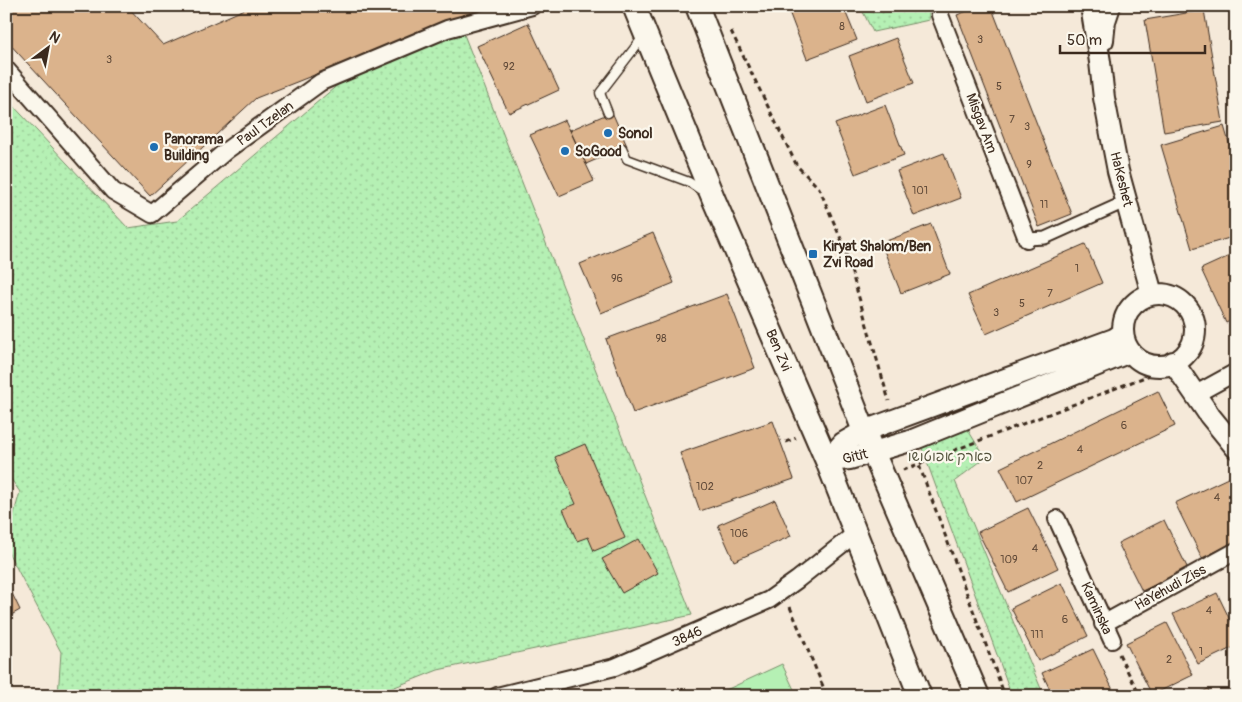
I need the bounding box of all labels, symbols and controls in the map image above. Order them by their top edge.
house number: 8 [839,20,845,33]
north arrow [22,22,72,72]
scale bar [1060,22,1204,54]
text: N [46,28,63,47]
text: 50 m [1067,31,1102,50]
house number: 3 [977,33,983,46]
house number: 3 [106,53,112,66]
house number: 92 [503,60,515,73]
house number: 5 [996,80,1002,93]
street label: Misgav Am [962,91,1001,156]
street label: Paul Tzelan [234,97,297,150]
house number: 7 [1009,113,1015,126]
house number: 3 [1024,120,1030,133]
place label: Sonol [618,125,653,142]
marker: Sonol [602,127,614,139]
place label: Panorama Building [164,131,224,164]
marker: Panorama Building [148,141,160,153]
place label: SoGood [575,143,622,160]
marker: SoGood [559,145,571,157]
street label: HaKeshet [1106,150,1137,209]
house number: 9 [1026,158,1032,171]
house number: 101 [912,184,928,197]
house number: 11 [1040,198,1048,211]
place label: Kiryat Shalom/Ben Zvi Road [823,238,931,271]
marker: Kiryat Shalom/Ben Zvi Road [807,248,819,260]
house number: 1 [1075,262,1079,275]
house number: 96 [611,272,623,285]
house number: 7 [1047,287,1053,300]
house number: 5 [1019,297,1025,310]
house number: 3 [993,306,999,319]
street label: Ben Zvi [762,327,795,374]
house number: 98 [655,332,667,345]
house number: 6 [1121,419,1127,432]
house number: 4 [1077,443,1084,456]
street label: Gitit [841,445,870,468]
park label: פארק אפוטושו [908,448,992,465]
house number: 2 [1037,459,1043,472]
house number: 107 [1015,474,1033,487]
house number: 102 [696,480,714,493]
house number: 4 [1214,491,1221,504]
house number: 106 [730,527,748,540]
house number: 4 [1032,542,1039,555]
house number: 109 [1000,553,1018,566]
street label: HaYehudi Ziss [1132,561,1209,614]
street label: Kaminska [1077,579,1116,637]
house number: 4 [1206,604,1213,617]
house number: 6 [1062,613,1068,626]
street label: 3846 [670,622,705,651]
house number: 111 [1031,628,1043,641]
house number: 1 [1199,645,1203,658]
house number: 2 [1166,653,1172,666]

